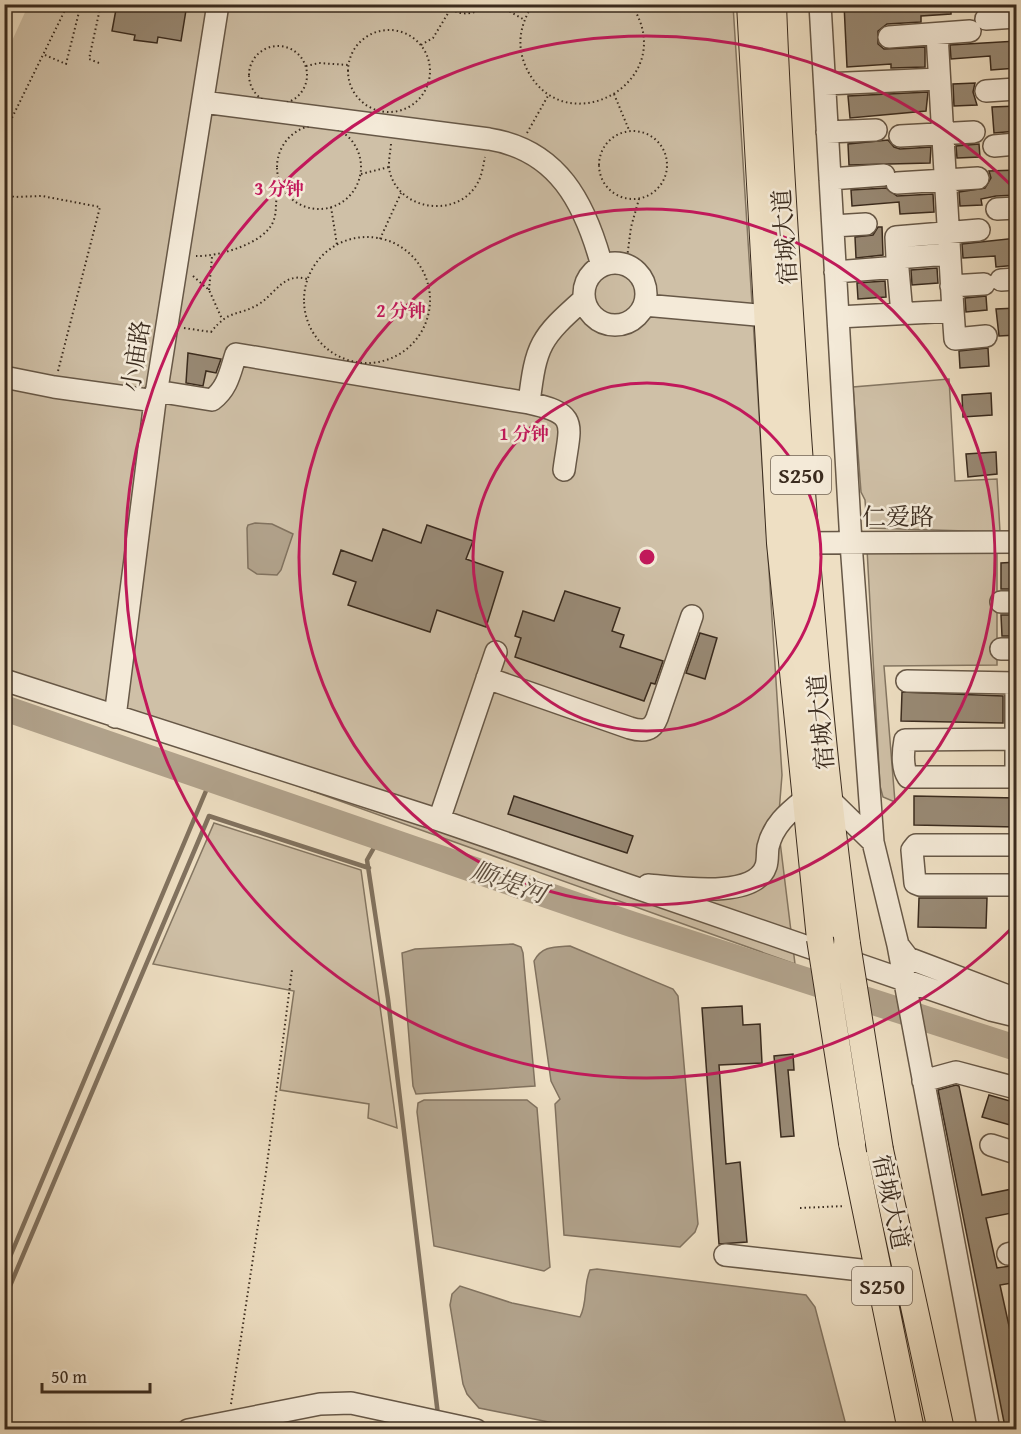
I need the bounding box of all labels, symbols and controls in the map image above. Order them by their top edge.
text: 3 分钟 [254,175,304,202]
street label: 宿城大道 [764,188,805,286]
text: 2 分钟 [376,297,426,324]
street label: 小庙路 [113,318,158,394]
text: 1 分钟 [499,420,549,447]
road number: S250 [771,456,831,494]
street label: 仁爱路 [862,499,934,534]
centre of rings [637,547,657,567]
street label: 宿城大道 [799,673,842,771]
water label: 顺堤河 [466,850,556,914]
street label: 宿城大道 [864,1151,919,1252]
road number: S250 [852,1267,912,1305]
scale bar [42,1356,150,1394]
text: 50 m [51,1363,87,1390]

